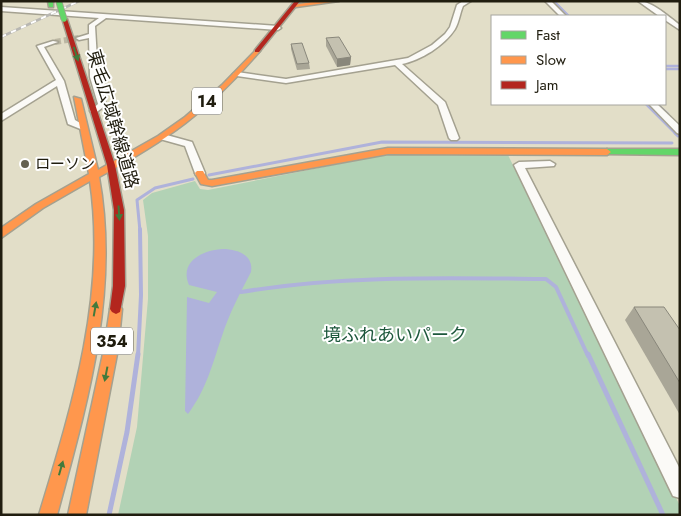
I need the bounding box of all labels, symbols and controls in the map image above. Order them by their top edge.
legend [491,15,666,105]
text: Fast [536,24,560,46]
street label: 東毛広域幹線道路 [81,46,145,192]
one-way arrow [72,47,80,62]
text: Slow [536,49,567,71]
text: Jam [534,74,559,96]
road number: 14 [192,88,222,114]
place label: ローソン [35,153,95,175]
marker: ローソン [19,158,31,170]
one-way arrow [116,205,124,221]
one-way arrow [92,301,100,317]
park label: 境ふれあいパーク [323,322,467,348]
road number: 354 [91,328,133,354]
one-way arrow [102,367,110,382]
one-way arrow [57,460,65,476]

